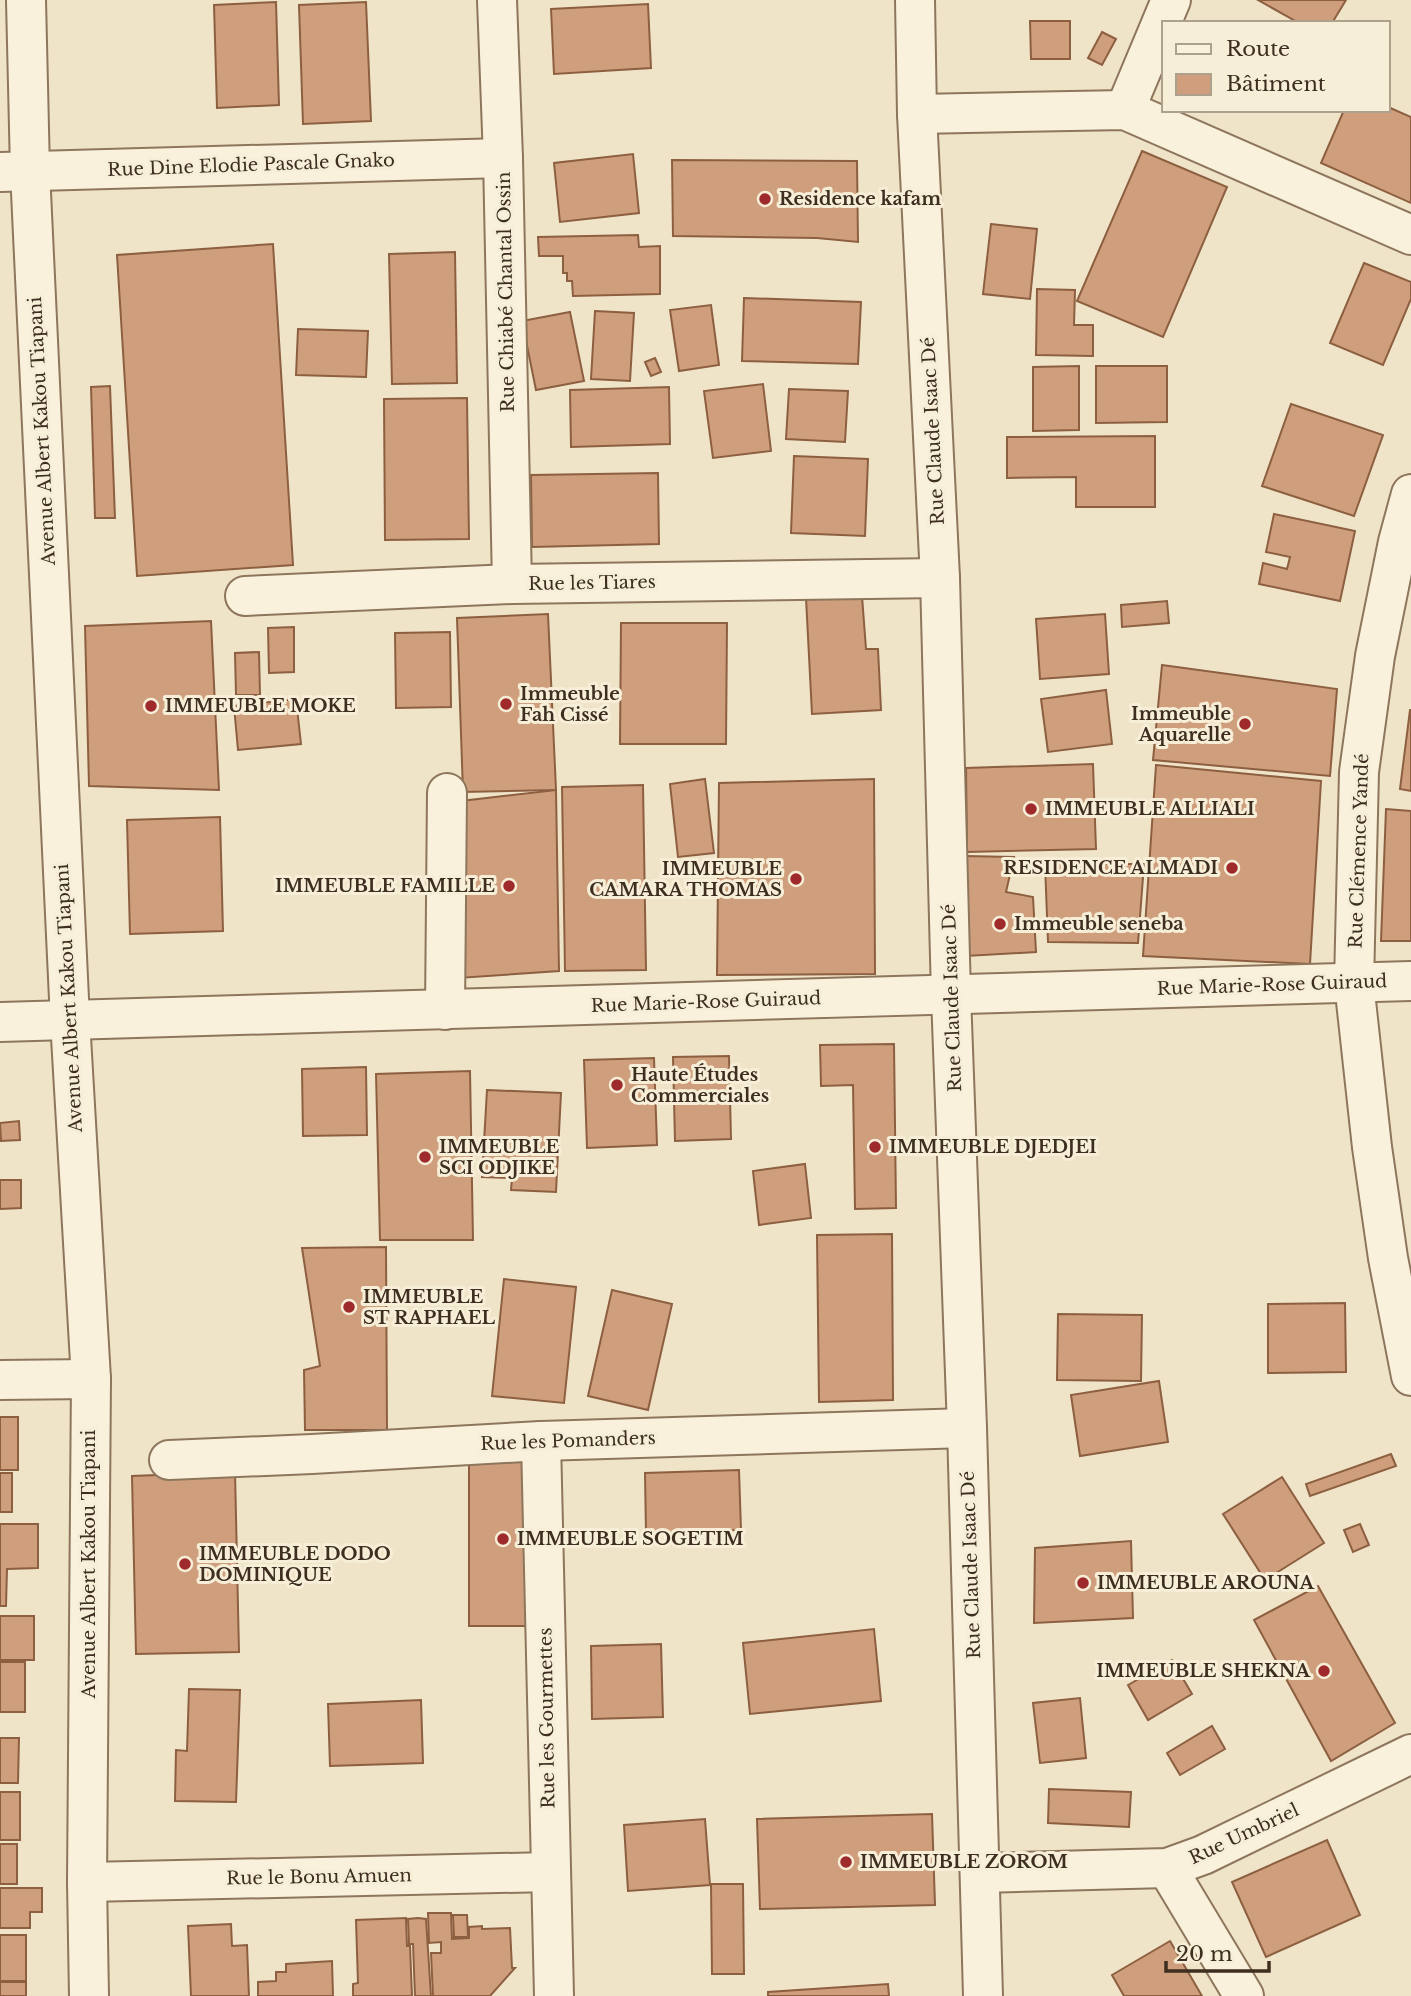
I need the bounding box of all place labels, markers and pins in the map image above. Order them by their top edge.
place label: Residence kafam [779,188,941,210]
marker: Residence kafam [757,191,773,207]
place label: Immeuble Fah Cissé [520,683,620,726]
place label: IMMEUBLE MOKE [165,695,356,717]
marker: Immeuble Fah Cissé [498,696,514,712]
marker: IMMEUBLE MOKE [143,698,159,714]
place label: Immeuble Aquarelle [1131,703,1231,746]
marker: Immeuble Aquarelle [1237,716,1253,732]
place label: IMMEUBLE ALLIALI [1045,798,1255,820]
marker: IMMEUBLE ALLIALI [1023,801,1039,817]
place label: RESIDENCE ALMADI [1003,857,1218,879]
place label: IMMEUBLE CAMARA THOMAS [589,858,782,901]
marker: RESIDENCE ALMADI [1224,860,1240,876]
marker: IMMEUBLE CAMARA THOMAS [788,871,804,887]
place label: IMMEUBLE FAMILLE [275,875,495,897]
marker: IMMEUBLE FAMILLE [501,878,517,894]
place label: Immeuble seneba [1014,913,1184,935]
marker: Immeuble seneba [992,916,1008,932]
place label: Haute Études Commerciales [631,1063,769,1107]
marker: Haute Études Commerciales [609,1077,625,1093]
place label: IMMEUBLE SCI ODJIKE [439,1136,559,1179]
place label: IMMEUBLE DJEDJEI [889,1136,1097,1158]
marker: IMMEUBLE DJEDJEI [867,1139,883,1155]
marker: IMMEUBLE SCI ODJIKE [417,1149,433,1165]
place label: IMMEUBLE ST RAPHAEL [363,1286,495,1329]
marker: IMMEUBLE ST RAPHAEL [341,1299,357,1315]
place label: IMMEUBLE SOGETIM [517,1528,744,1550]
marker: IMMEUBLE SOGETIM [495,1531,511,1547]
place label: IMMEUBLE DODO DOMINIQUE [199,1543,391,1586]
marker: IMMEUBLE DODO DOMINIQUE [177,1556,193,1572]
place label: IMMEUBLE AROUNA [1097,1572,1316,1594]
marker: IMMEUBLE AROUNA [1075,1575,1091,1591]
place label: IMMEUBLE SHEKNA [1096,1660,1311,1682]
marker: IMMEUBLE SHEKNA [1316,1663,1332,1679]
place label: IMMEUBLE ZOROM [860,1851,1068,1873]
marker: IMMEUBLE ZOROM [838,1854,854,1870]

